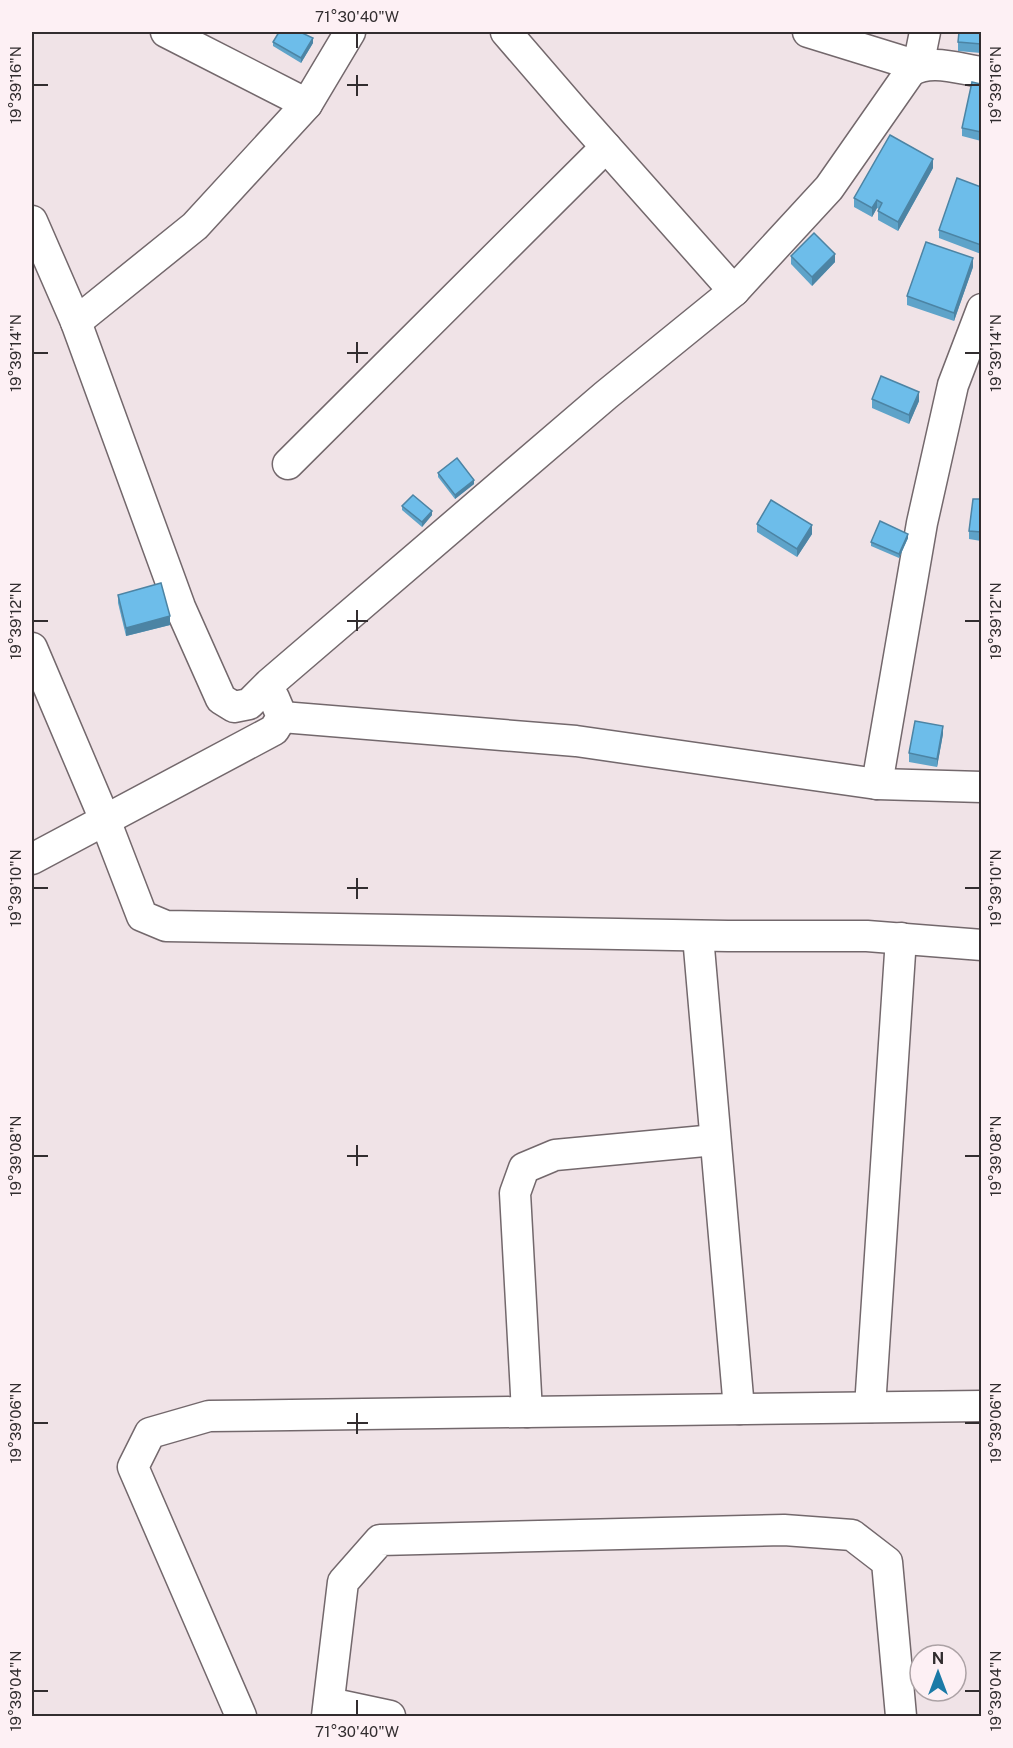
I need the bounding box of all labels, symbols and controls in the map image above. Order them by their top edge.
text: 71°30'40"W [315,8,399,25]
text: 19°39'16"N [7,46,24,124]
text: 19°39'16"N [987,46,1004,124]
text: 19°39'14"N [7,314,24,392]
text: 19°39'14"N [987,314,1004,392]
text: 19°39'12"N [7,582,24,660]
text: 19°39'12"N [987,582,1004,660]
text: 19°39'10"N [7,849,24,927]
text: 19°39'10"N [987,849,1004,927]
text: 19°39'08"N [7,1115,24,1197]
text: 19°39'08"N [987,1115,1004,1197]
text: 19°39'06"N [7,1383,24,1463]
text: 19°39'06"N [987,1383,1004,1463]
north arrow [908,1643,968,1703]
text: N [932,1649,944,1668]
text: 19°39'04"N [7,1650,24,1732]
text: 19°39'04"N [987,1650,1004,1732]
text: 71°30'40"W [315,1723,399,1740]

